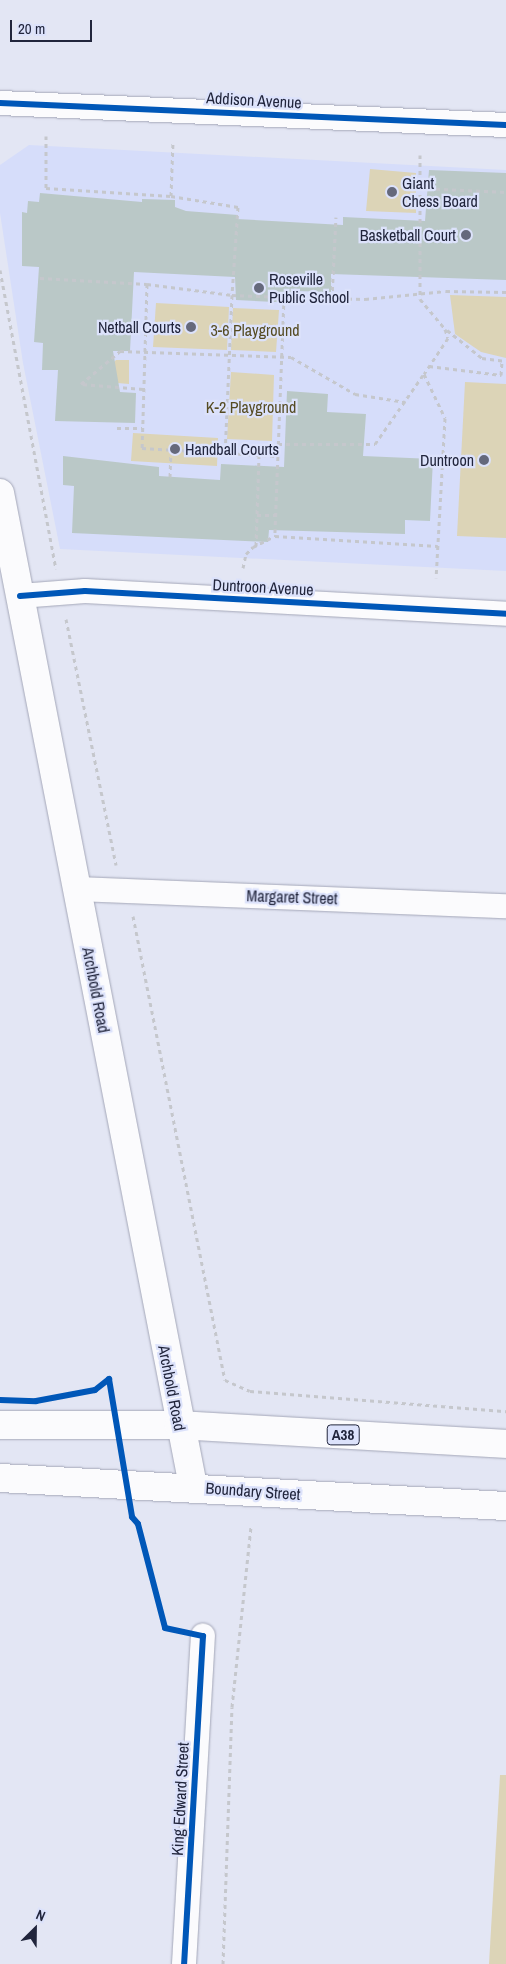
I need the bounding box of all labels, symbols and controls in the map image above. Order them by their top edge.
scale bar [12,10,95,42]
text: 20 m [18,18,45,39]
street label: Addison Avenue [206,88,302,112]
place label: Giant Chess Board [402,173,478,211]
marker: Giant Chess Board [386,186,398,198]
place label: Basketball Court [360,225,456,245]
marker: Basketball Court [460,229,472,241]
place label: Roseville Public School [269,269,349,307]
marker: Roseville Public School [253,282,265,294]
place label: Netball Courts [98,317,181,337]
park label: 3-6 Playground [211,320,299,340]
marker: Netball Courts [185,321,197,333]
park label: K-2 Playground [206,397,296,417]
place label: Handball Courts [185,439,279,459]
marker: Handball Courts [169,443,181,455]
place label: Duntroon [420,450,474,470]
marker: Duntroon [478,454,490,466]
street label: Duntroon Avenue [212,575,314,599]
street label: Margaret Street [246,886,338,908]
street label: Archbold Road [78,946,114,1034]
street label: Archbold Road [154,1344,190,1432]
road number: A38 [326,1422,360,1448]
street label: Boundary Street [205,1478,301,1504]
street label: King Edward Street [167,1742,193,1856]
north arrow [10,1904,60,1954]
text: N [34,1905,48,1925]

